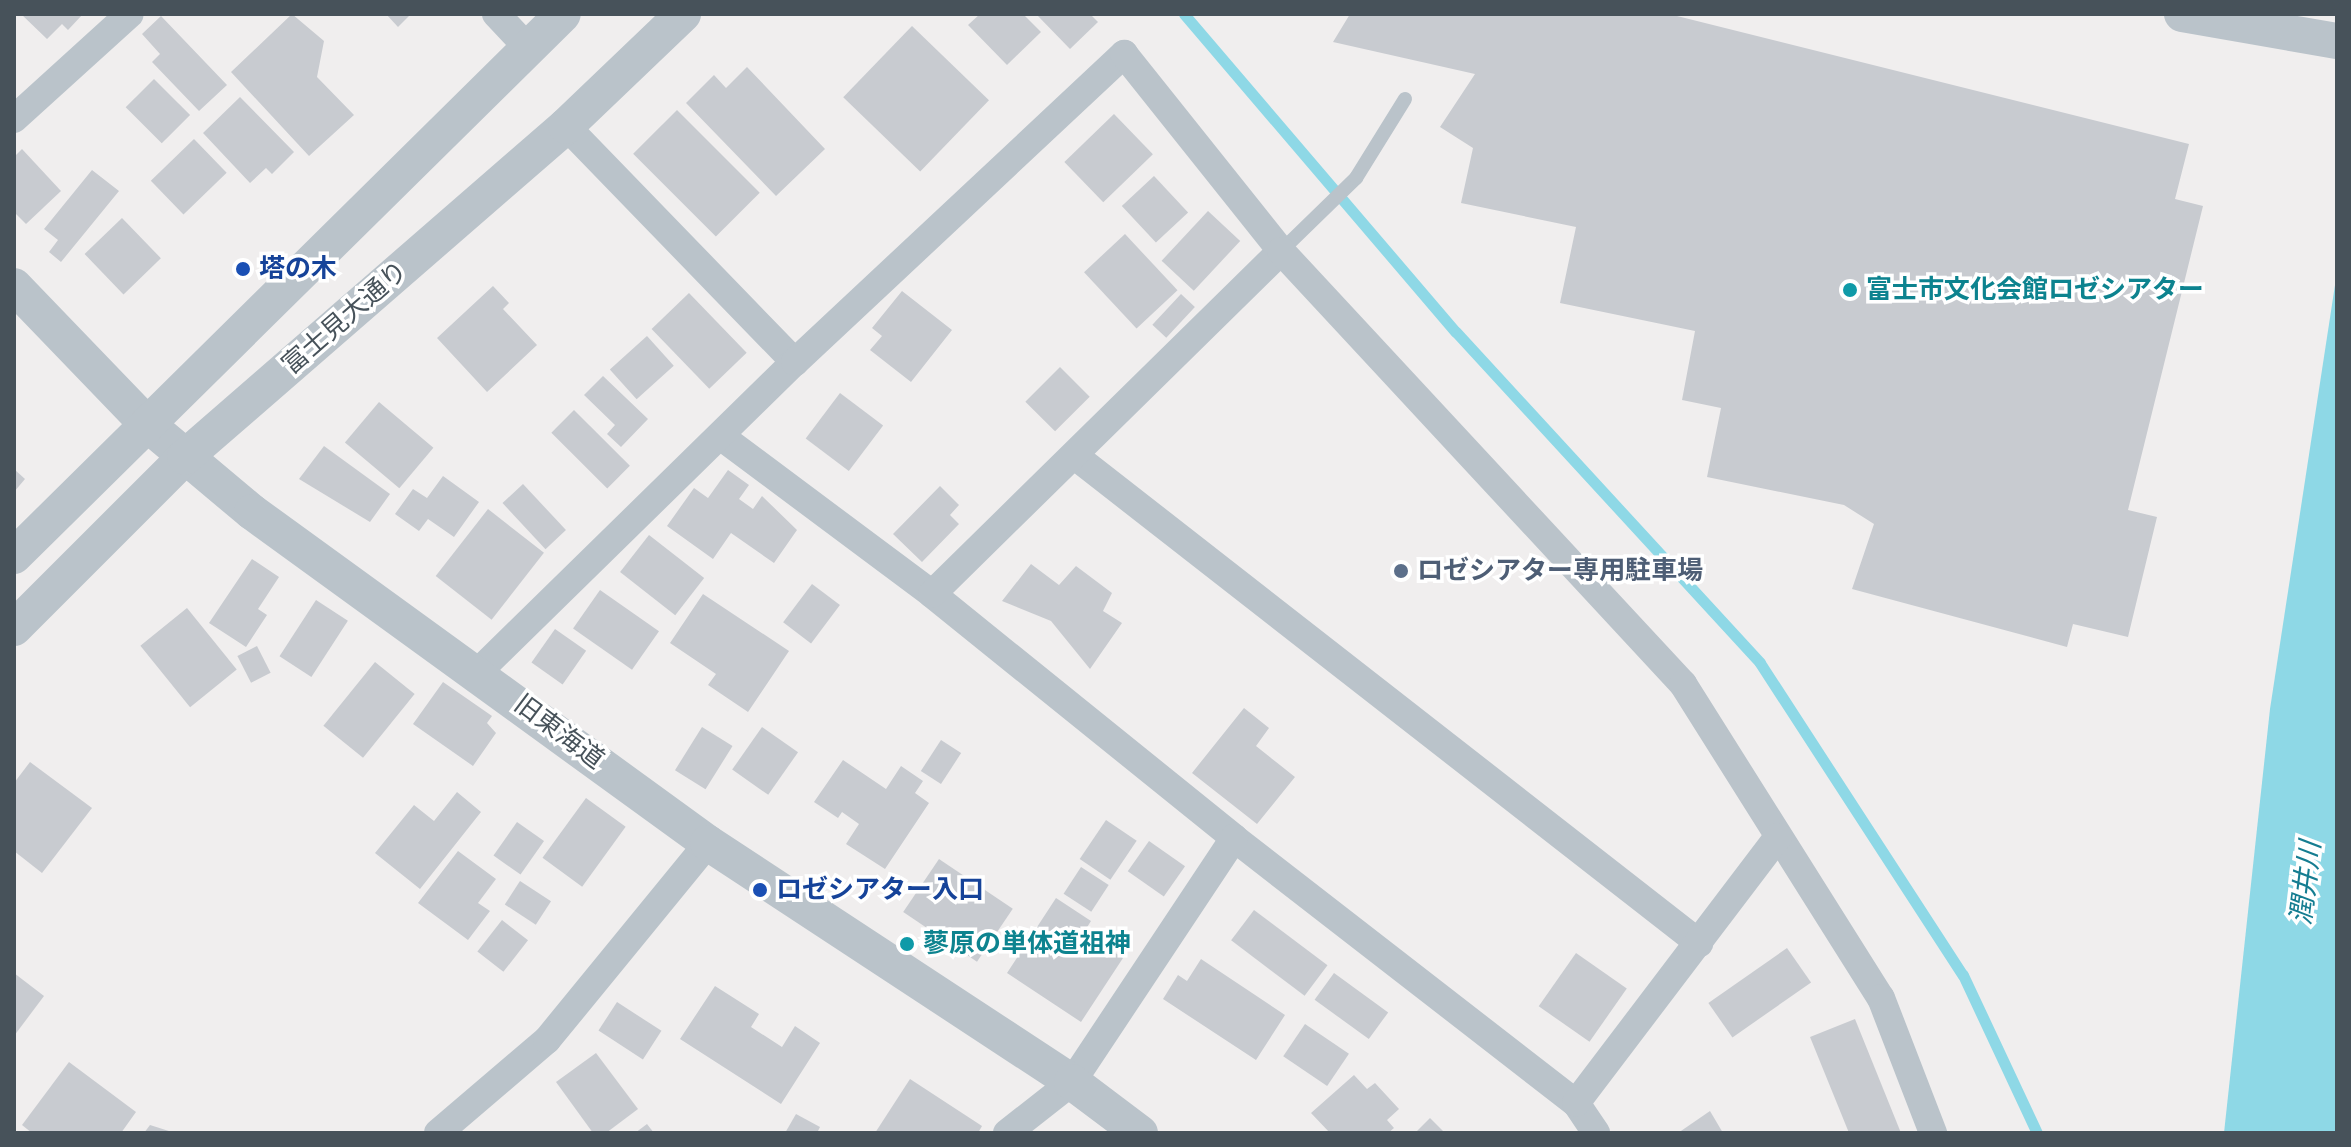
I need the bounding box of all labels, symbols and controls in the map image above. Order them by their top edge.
place label: 塔の木 [259,253,337,285]
street label: 富士見大通り [276,255,414,381]
marker: 塔の木 [234,260,252,278]
place label: 富士市文化会館ロゼシアター [1866,274,2204,306]
marker: 富士市文化会館ロゼシアター [1841,281,1859,299]
place label: ロゼシアター専用駐車場 [1417,555,1703,587]
marker: ロゼシアター専用駐車場 [1392,562,1410,580]
street label: 旧東海道 [508,688,610,776]
water label: 潤井川 [2284,839,2328,927]
place label: ロゼシアター入口 [776,874,984,906]
marker: ロゼシアター入口 [751,881,769,899]
place label: 蓼原の単体道祖神 [923,928,1131,960]
marker: 蓼原の単体道祖神 [898,935,916,953]

